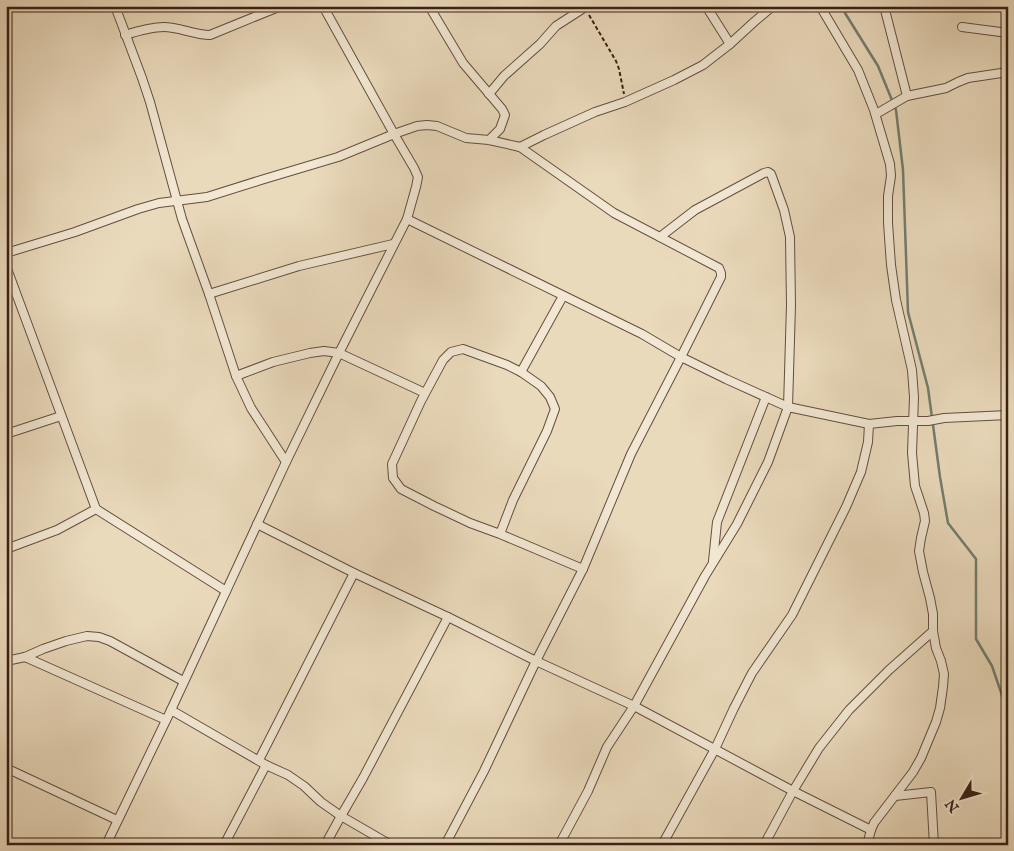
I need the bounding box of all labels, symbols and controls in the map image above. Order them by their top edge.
north arrow [936,774,986,824]
text: N [942,795,964,816]

